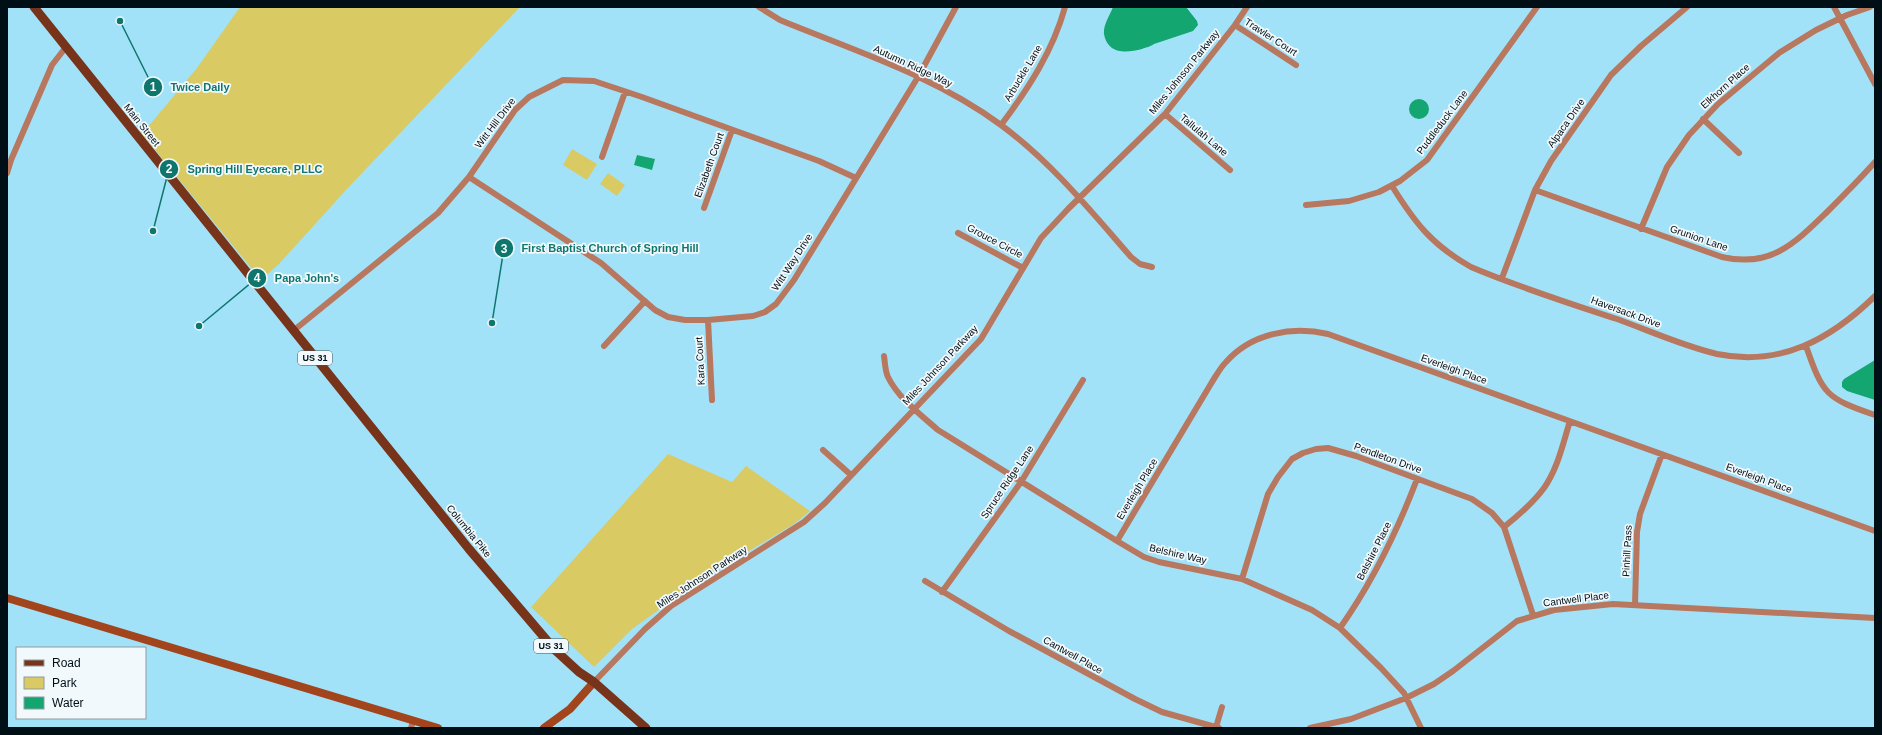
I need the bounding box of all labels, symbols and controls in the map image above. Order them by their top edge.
street label: Trawler Court [1243,16,1299,58]
street label: Miles Johnson Parkway [1147,28,1221,116]
street label: Arbuckle Lane [1002,42,1044,103]
street label: Autumn Ridge Way [872,43,954,89]
street label: Elkhorn Place [1698,61,1752,111]
callout: Twice Daily [143,75,238,98]
text: 1 [150,80,157,94]
text: Twice Daily [170,81,230,93]
street label: Puddleduck Lane [1414,87,1470,156]
street label: Witt Hill Drive [473,95,518,150]
street label: Alpaca Drive [1545,96,1587,149]
street label: Main Street [122,102,163,148]
street label: Tallulah Lane [1178,112,1230,158]
street label: Elizabeth Court [692,131,726,199]
callout: Spring Hill Eyecare, PLLC [159,158,330,181]
text: 2 [166,162,173,176]
text: Spring Hill Eyecare, PLLC [187,163,323,175]
street label: Grouce Circle [965,222,1025,260]
street label: Grunion Lane [1669,223,1730,253]
street label: Witt Way Drive [769,231,815,293]
callout: First Baptist Church of Spring Hill [494,237,707,260]
text: 3 [501,242,508,256]
text: First Baptist Church of Spring Hill [521,242,699,254]
callout: Papa John's [247,266,347,289]
text: 4 [254,271,261,285]
text: Papa John's [275,272,339,284]
street label: Haversack Drive [1590,294,1663,330]
street label: Miles Johnson Parkway [900,323,980,407]
street label: Kara Court [693,336,707,385]
road number: US 31 [298,351,332,365]
street label: Everleigh Place [1419,352,1489,386]
street label: Pendleton Drive [1353,441,1424,475]
street label: Spruce Ridge Lane [978,443,1036,521]
street label: Everleigh Place [1114,456,1160,522]
street label: Everleigh Place [1724,461,1794,495]
street label: Columbia Pike [444,502,494,560]
street label: Belshire Place [1355,520,1394,582]
street label: Pinhill Pass [1620,525,1634,577]
street label: Belshire Way [1148,542,1208,566]
street label: Miles Johnson Parkway [655,544,749,610]
street label: Cantwell Place [1542,589,1610,608]
street label: Cantwell Place [1041,634,1105,676]
road number: US 31 [534,639,568,653]
legend [16,647,146,719]
text: Road [52,656,81,670]
text: Park [52,676,78,690]
text: Water [52,696,84,710]

